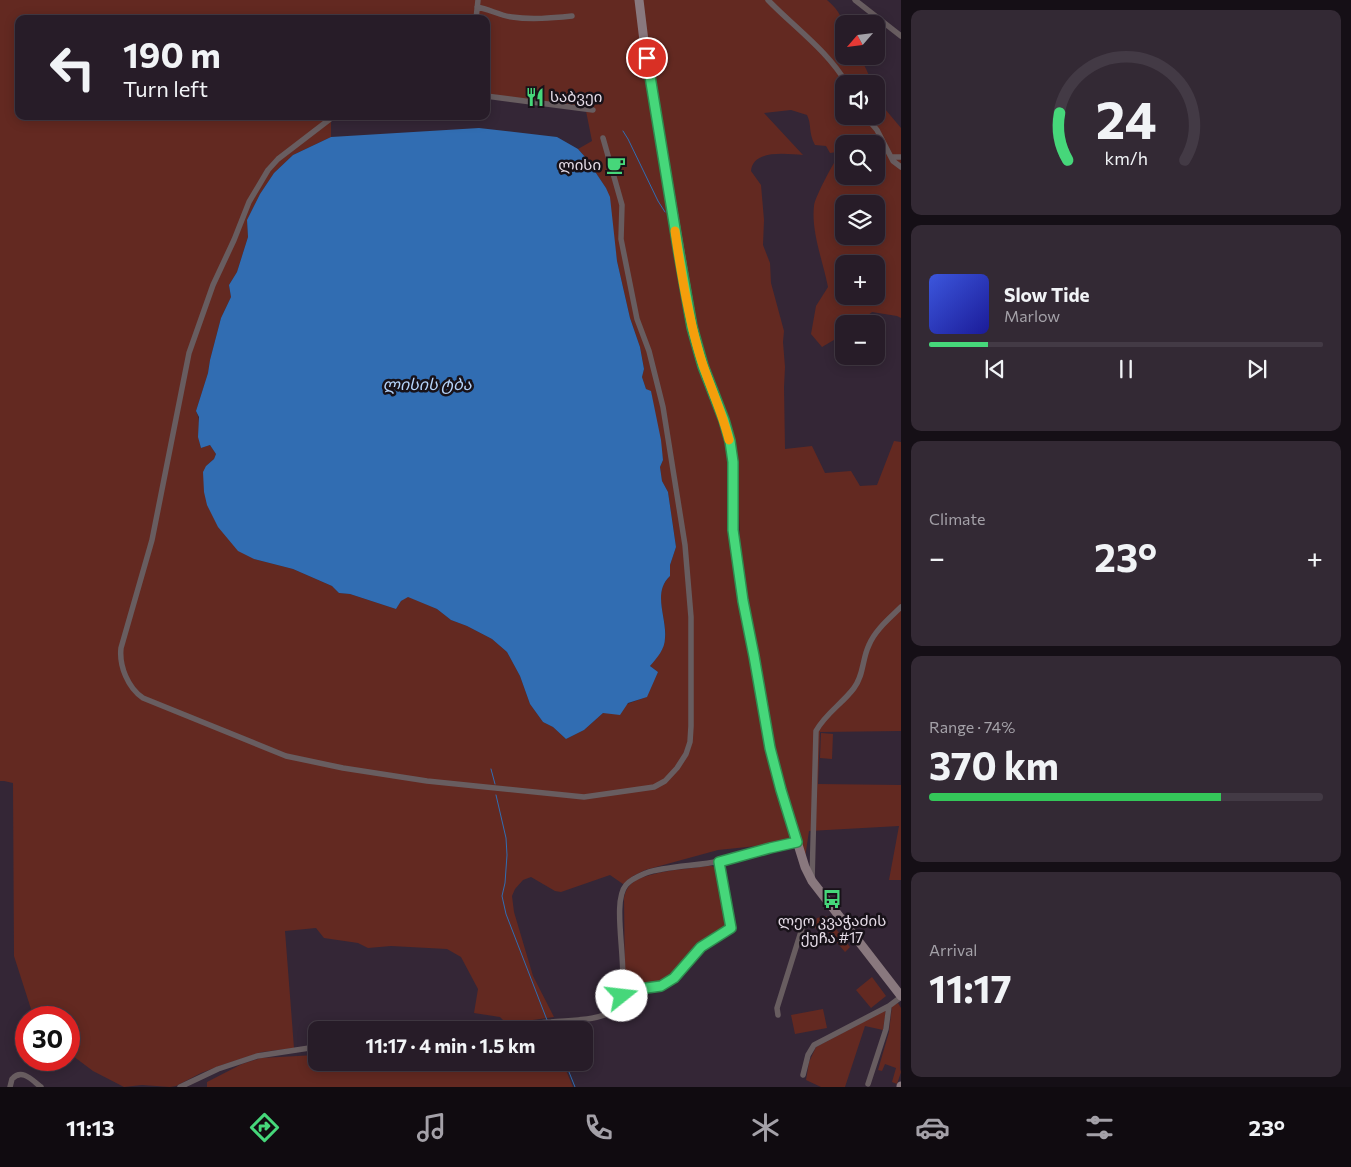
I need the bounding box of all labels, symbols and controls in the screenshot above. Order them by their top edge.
north arrow [835,15,885,65]
map controls [835,15,885,365]
text: 190 m [123,32,221,75]
icon: left [40,35,105,100]
pin [626,37,668,79]
icon: arrive [633,44,661,72]
text: Turn left [123,75,208,102]
button: sound [835,75,885,125]
restaurant icon: საბვეი [524,86,546,108]
text: 24 [1096,86,1156,150]
place label: საბვეი [550,87,602,106]
button: search [835,135,885,185]
text: km/h [1104,147,1148,169]
cafe icon: ლისი [605,154,627,176]
place label: ლისი [558,155,601,174]
button: layers [835,195,885,245]
button: + [835,255,885,305]
text: Slow Tide [1004,283,1090,306]
text: Marlow [1004,306,1060,325]
button: − [835,315,885,365]
icon: previous [981,355,1009,383]
icon: pause [1112,355,1140,383]
icon: next [1243,355,1271,383]
water label: ლისის ტბა [383,374,472,394]
text: Climate [929,509,985,528]
text: 23° [1094,533,1157,580]
text: − [929,540,945,574]
text: + [1307,540,1323,574]
text: Range · 74% [929,717,1015,736]
text: 370 km [929,741,1059,788]
bus stop icon: ლეო კვაჭაძის ქუჩა #17 [821,888,843,910]
place label: ლეო კვაჭაძის ქუჩა #17 [778,911,886,947]
text: Arrival [929,940,977,959]
text: 11:17 [929,964,1012,1011]
position arrow [595,969,647,1021]
speed limit sign: 30 [15,1006,80,1071]
text: 11:17 · 4 min · 1.5 km [366,1034,535,1057]
icon: directions [247,1110,282,1145]
icon: music [414,1110,449,1145]
icon: phone [581,1110,616,1145]
icon: climate [748,1110,783,1145]
icon: car [915,1110,950,1145]
icon: filters [1082,1110,1117,1145]
text: 11:13 [66,1114,115,1141]
text: 23° [1249,1114,1285,1141]

